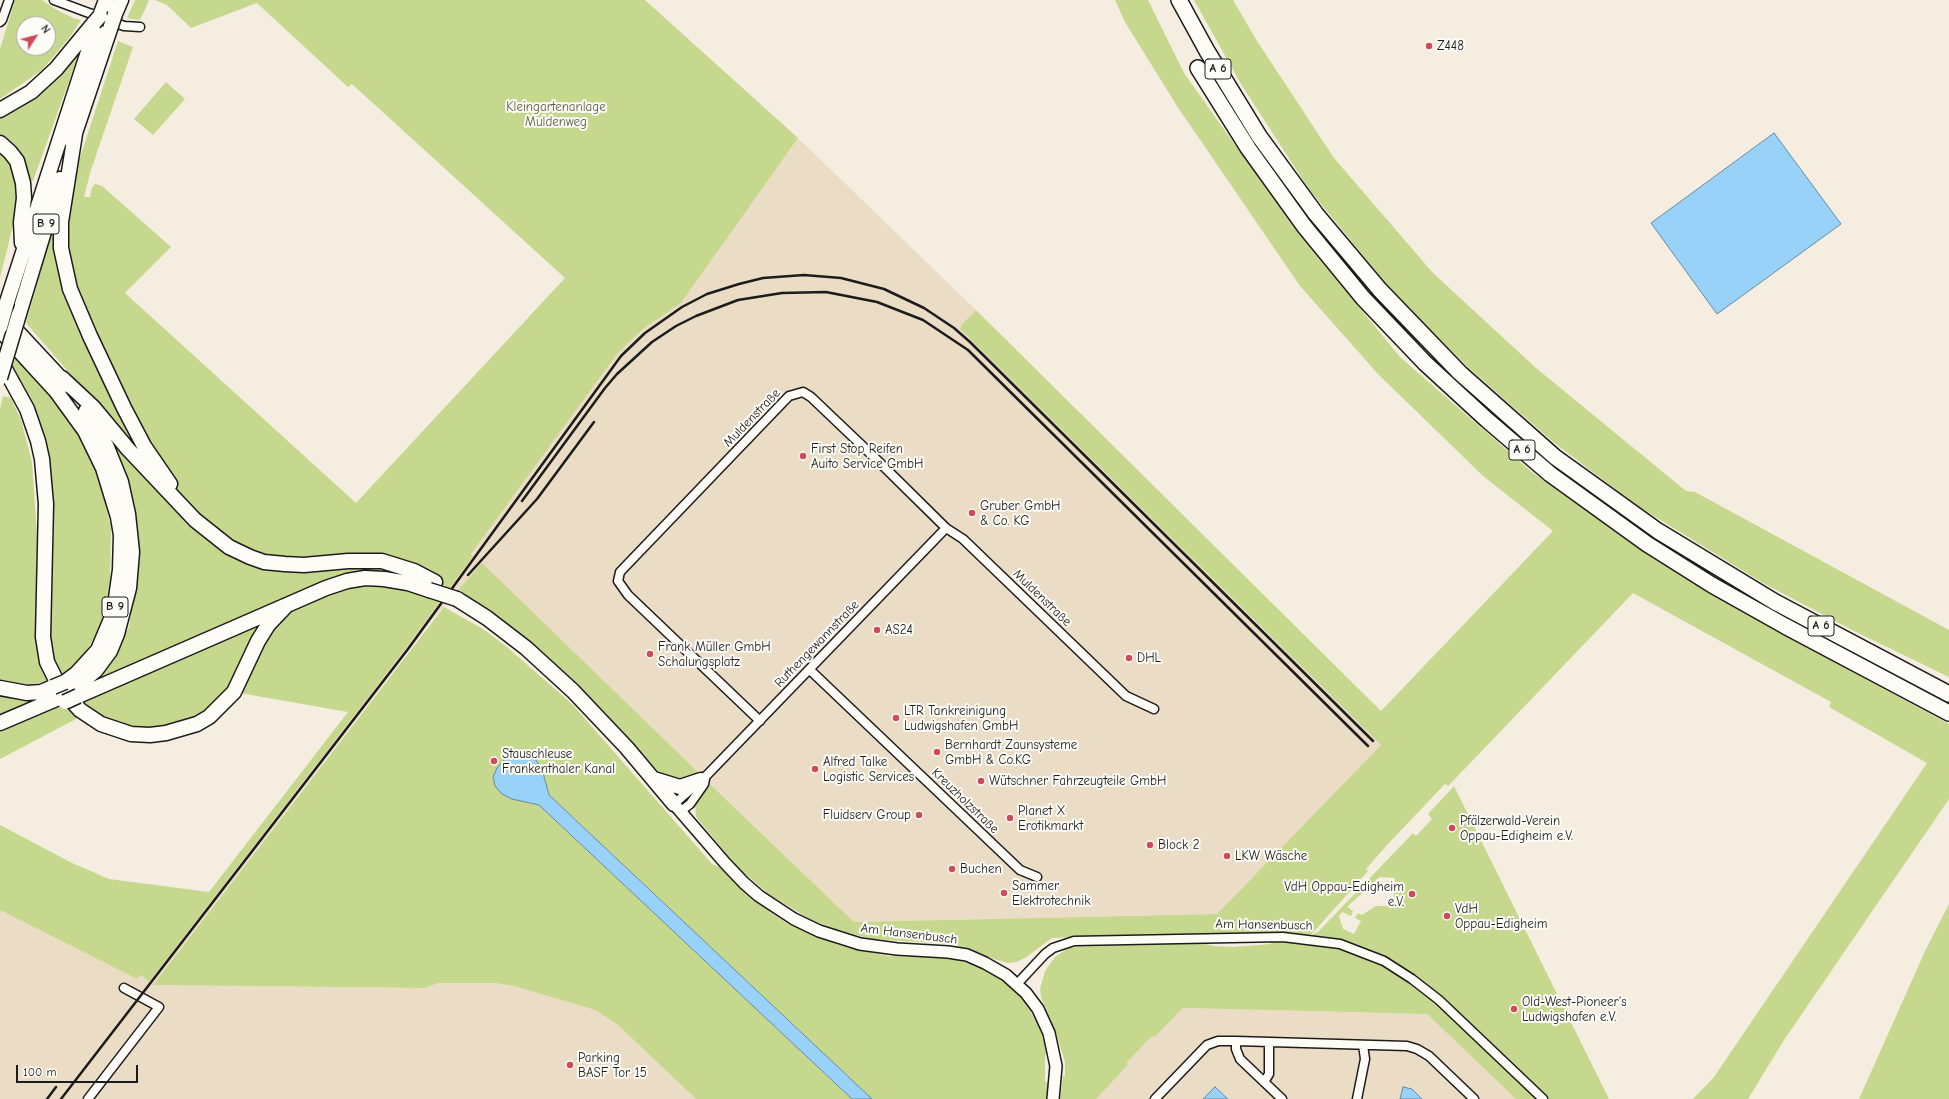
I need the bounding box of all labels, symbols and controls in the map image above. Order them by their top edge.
north arrow [16,16,56,56]
text: N [38,23,53,36]
place label: Z448 [1437,38,1464,54]
marker: Z448 [1424,41,1434,51]
road number: A 6 [1205,59,1231,79]
park label: Kleingartenanlage Muldenweg [506,99,606,130]
road number: B 9 [33,214,59,234]
street label: Muldenstraße [720,386,784,450]
road number: A 6 [1509,440,1535,460]
place label: First Stop Reifen Auito Service GmbH [811,441,923,472]
marker: First Stop Reifen Auito Service GmbH [798,451,808,461]
place label: Gruber GmbH & Co. KG [980,498,1060,529]
marker: Gruber GmbH & Co. KG [967,508,977,518]
street label: Muldenstraße [1010,566,1074,630]
road number: B 9 [102,597,128,617]
street label: Ruthengewannstraße [771,597,863,691]
road number: A 6 [1808,616,1834,636]
place label: AS24 [885,622,913,638]
marker: AS24 [872,625,882,635]
place label: Frank Müller GmbH Schalungsplatz [658,639,771,670]
marker: Frank Müller GmbH Schalungsplatz [645,649,655,659]
place label: DHL [1137,650,1161,666]
marker: DHL [1124,653,1134,663]
place label: LTR Tankreinigung Ludwigshafen GmbH [904,703,1018,734]
marker: LTR Tankreinigung Ludwigshafen GmbH [891,713,901,723]
place label: Bernhardt Zaunsysteme GmbH & Co.KG [945,737,1077,768]
place label: Stauschleuse Frankenthaler Kanal [502,746,615,777]
marker: Bernhardt Zaunsysteme GmbH & Co.KG [932,747,942,757]
place label: Alfred Talke Logistic Services [823,754,914,785]
marker: Stauschleuse Frankenthaler Kanal [489,756,499,766]
marker: Alfred Talke Logistic Services [810,764,820,774]
street label: Kreuzholzstraße [928,765,1002,837]
place label: Wütschner Fahrzeugteile GmbH [989,773,1166,789]
marker: Wütschner Fahrzeugteile GmbH [976,776,986,786]
place label: Planet X Erotikmarkt [1018,803,1083,834]
place label: Fluidserv Group [823,807,911,823]
marker: Fluidserv Group [914,810,924,820]
marker: Planet X Erotikmarkt [1005,813,1015,823]
place label: Pfälzerwald-Verein Oppau-Edigheim e.V. [1460,813,1573,844]
marker: Pfälzerwald-Verein Oppau-Edigheim e.V. [1447,823,1457,833]
place label: Block 2 [1158,837,1199,853]
marker: Block 2 [1145,840,1155,850]
place label: LKW Wäsche [1235,848,1307,864]
marker: LKW Wäsche [1222,851,1232,861]
place label: Buchen [960,861,1002,877]
marker: Buchen [947,864,957,874]
place label: Sammer Elektrotechnik [1012,878,1090,909]
place label: VdH Oppau-Edigheim e.V. [1284,879,1404,910]
marker: Sammer Elektrotechnik [999,888,1009,898]
marker: VdH Oppau-Edigheim e.V. [1407,889,1417,899]
place label: VdH Oppau-Edigheim [1455,901,1547,932]
marker: VdH Oppau-Edigheim [1442,911,1452,921]
street label: Am Hansenbusch [1215,916,1313,934]
street label: Am Hansenbusch [860,920,958,948]
place label: Old-West-Pioneer's Ludwigshafen e.V. [1522,994,1627,1025]
marker: Old-West-Pioneer's Ludwigshafen e.V. [1509,1004,1519,1014]
place label: Parking BASF Tor 15 [578,1050,647,1081]
scale bar [18,1057,140,1083]
marker: Parking BASF Tor 15 [565,1060,575,1070]
text: 100 m [23,1065,56,1079]

